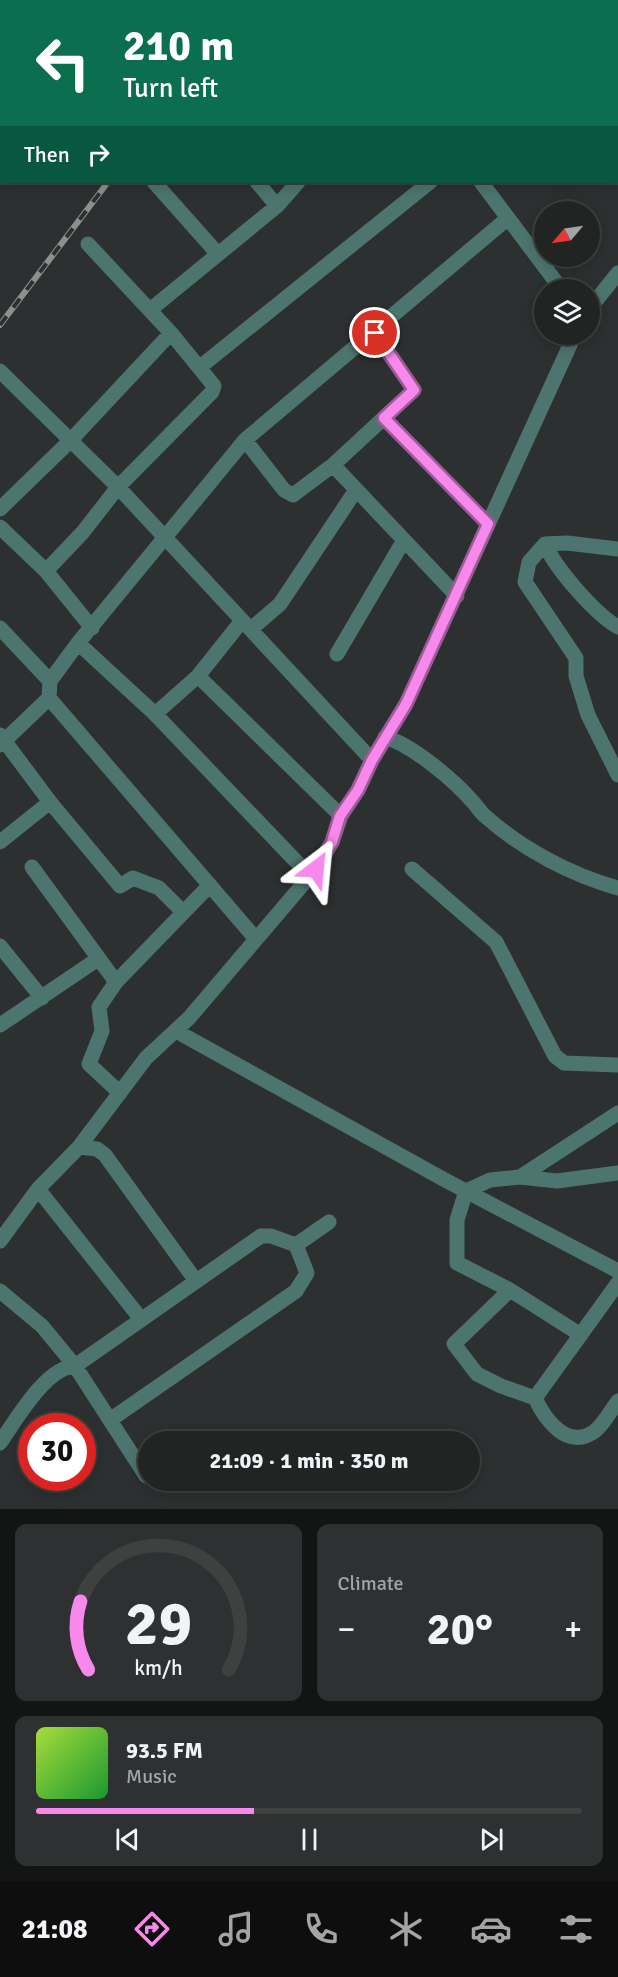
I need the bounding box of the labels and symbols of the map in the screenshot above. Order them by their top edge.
north arrow [534,201,600,267]
pin [349,307,400,358]
position arrow [284,837,348,901]
speed limit sign: 30 [18,1413,96,1491]

